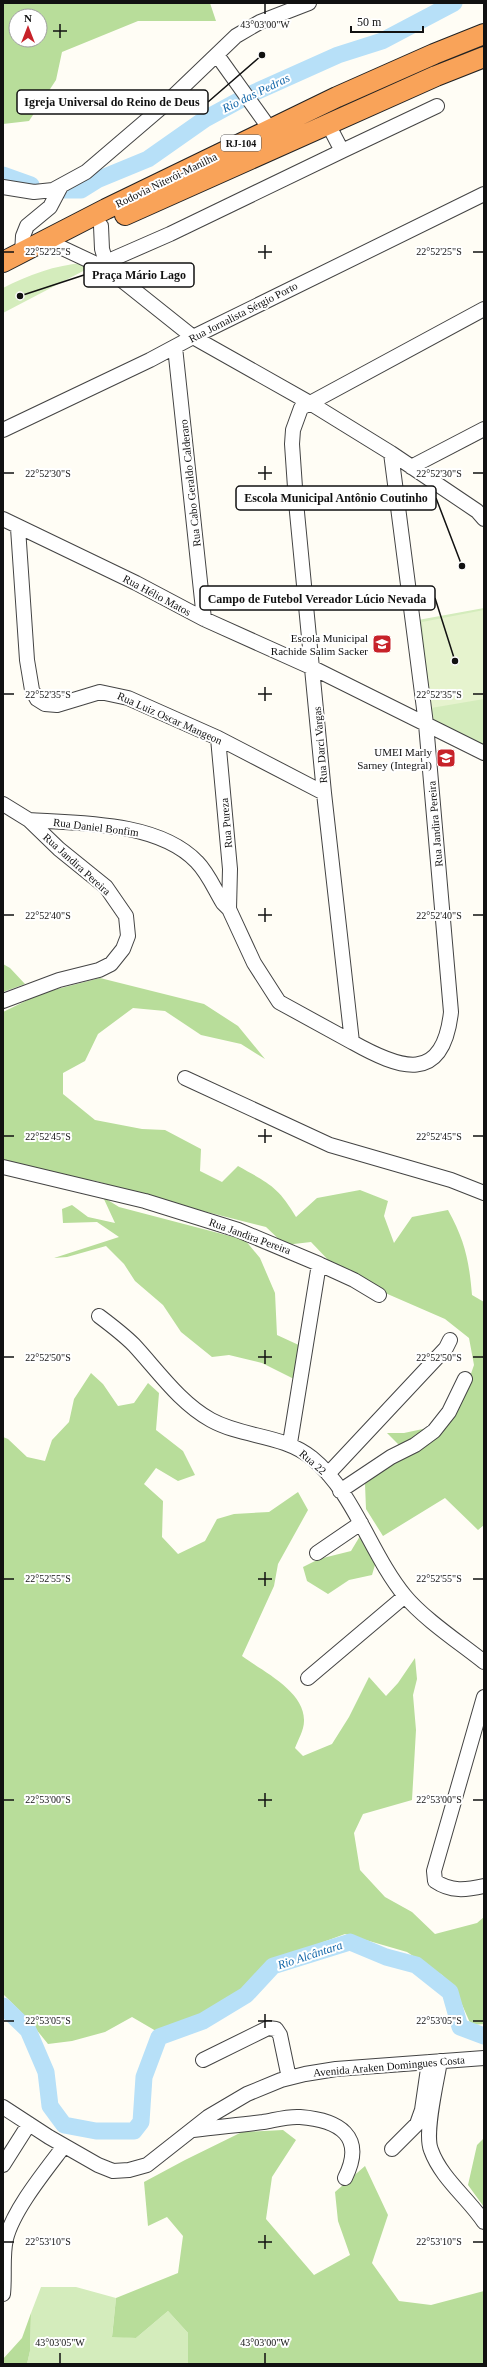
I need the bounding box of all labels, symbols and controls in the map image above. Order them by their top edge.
north arrow [8,8,48,48]
scale bar [351,8,423,34]
text: N [24,12,32,24]
text: 50 m [357,15,382,29]
text: 43°03'00"W [240,19,290,30]
water label: Rio das Pedras [219,70,292,116]
callout: Igreja Universal do Reino de Deus [17,90,208,114]
text: Igreja Universal do Reino de Deus [24,95,200,109]
road number: RJ-104 [221,135,261,151]
street label: Rodovia Niterói-Manilha [113,150,219,210]
text: 22°52'25"S [25,246,71,257]
text: 22°52'25"S [416,246,462,257]
callout: Praça Mário Lago [84,263,194,287]
text: Praça Mário Lago [92,268,186,282]
street label: Rua Jornalista Sérgio Porto [187,279,300,345]
street label: Rua Cabo Geraldo Calderaro [177,418,203,547]
text: 22°52'30"S [25,468,71,479]
text: 22°52'30"S [416,468,462,479]
callout: Escola Municipal Antônio Coutinho [236,486,436,510]
text: Escola Municipal Antônio Coutinho [244,491,428,505]
street label: Rua Hélio Matos [121,572,193,618]
callout: Campo de Futebol Vereador Lúcio Nevada [200,586,435,610]
text: Campo de Futebol Vereador Lúcio Nevada [208,592,426,606]
place label: Escola Municipal Rachide Salim Sacker [271,632,368,657]
school or university icon: Escola Municipal Rachide Salim Sacker [371,633,393,655]
text: 22°52'35"S [25,689,71,700]
street label: Rua Luiz Oscar Mangeon [116,689,225,747]
text: 22°52'35"S [416,689,462,700]
street label: Rua Darci Vargas [311,706,329,784]
place label: UMEI Marly Sarney (Integral) [357,746,432,772]
school or university icon: UMEI Marly Sarney (Integral) [435,747,457,769]
street label: Rua Jandira Pereira [425,780,445,867]
street label: Rua Pureza [218,797,234,849]
street label: Rua Daniel Bonfim [53,816,140,838]
street label: Rua Jandira Pereira [41,831,113,897]
text: 22°52'40"S [25,910,71,921]
text: 22°52'40"S [416,910,462,921]
text: 22°52'45"S [25,1131,71,1142]
text: 22°52'45"S [416,1131,462,1142]
street label: Rua Jandira Pereira [207,1216,293,1256]
text: 22°52'50"S [25,1352,71,1363]
text: 22°52'50"S [416,1352,462,1363]
street label: Rua 22 [297,1447,329,1477]
text: 22°52'55"S [25,1573,71,1584]
text: 22°52'55"S [416,1573,462,1584]
text: 22°53'00"S [25,1794,71,1805]
text: 22°53'00"S [416,1794,462,1805]
water label: Rio Alcântara [275,1938,344,1972]
text: 22°53'05"S [25,2015,71,2026]
text: 22°53'05"S [416,2015,462,2026]
street label: Avenida Araken Domingues Costa [313,2053,465,2079]
text: 22°53'10"S [25,2236,71,2247]
text: 22°53'10"S [416,2236,462,2247]
text: 43°03'05"W [35,2337,85,2348]
text: 43°03'00"W [240,2337,290,2348]

